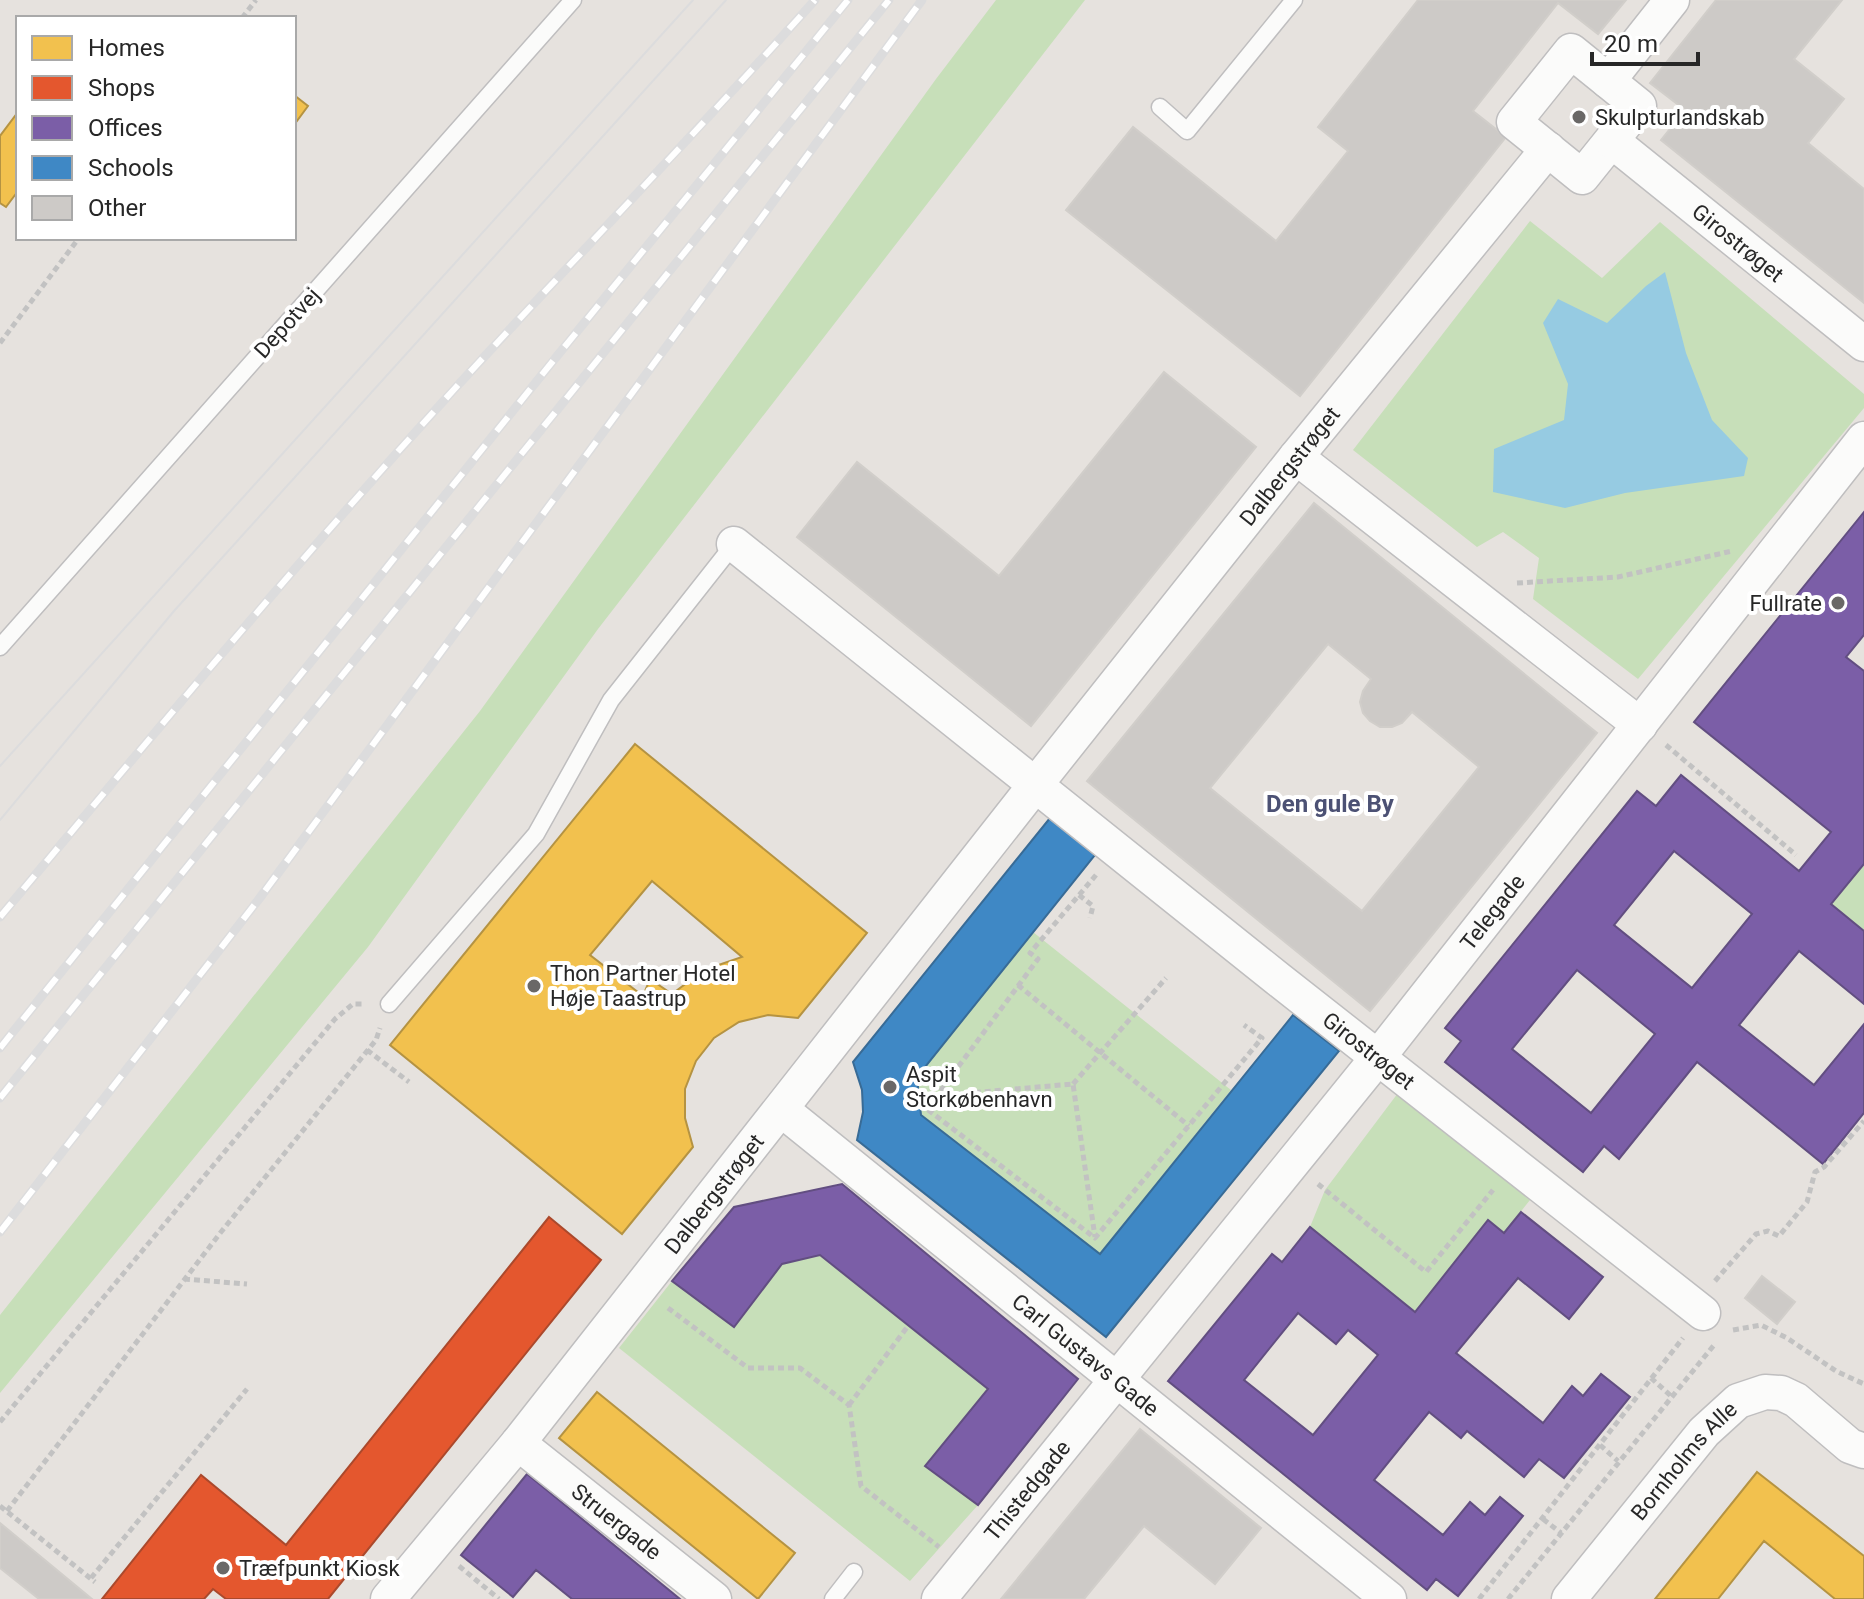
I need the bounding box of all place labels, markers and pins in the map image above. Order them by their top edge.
place label: Skulpturlandskab [1595,105,1765,130]
marker: Skulpturlandskab [1570,108,1588,126]
place label: Fullrate [1749,591,1822,616]
marker: Fullrate [1829,594,1847,612]
place label: Thon Partner Hotel Høje Taastrup [550,961,736,1011]
marker: Thon Partner Hotel Høje Taastrup [525,977,543,995]
place label: Aspit Storkøbenhavn [906,1062,1053,1112]
marker: Aspit Storkøbenhavn [881,1078,899,1096]
place label: Træfpunkt Kiosk [239,1556,400,1581]
marker: Træfpunkt Kiosk [214,1559,232,1577]

